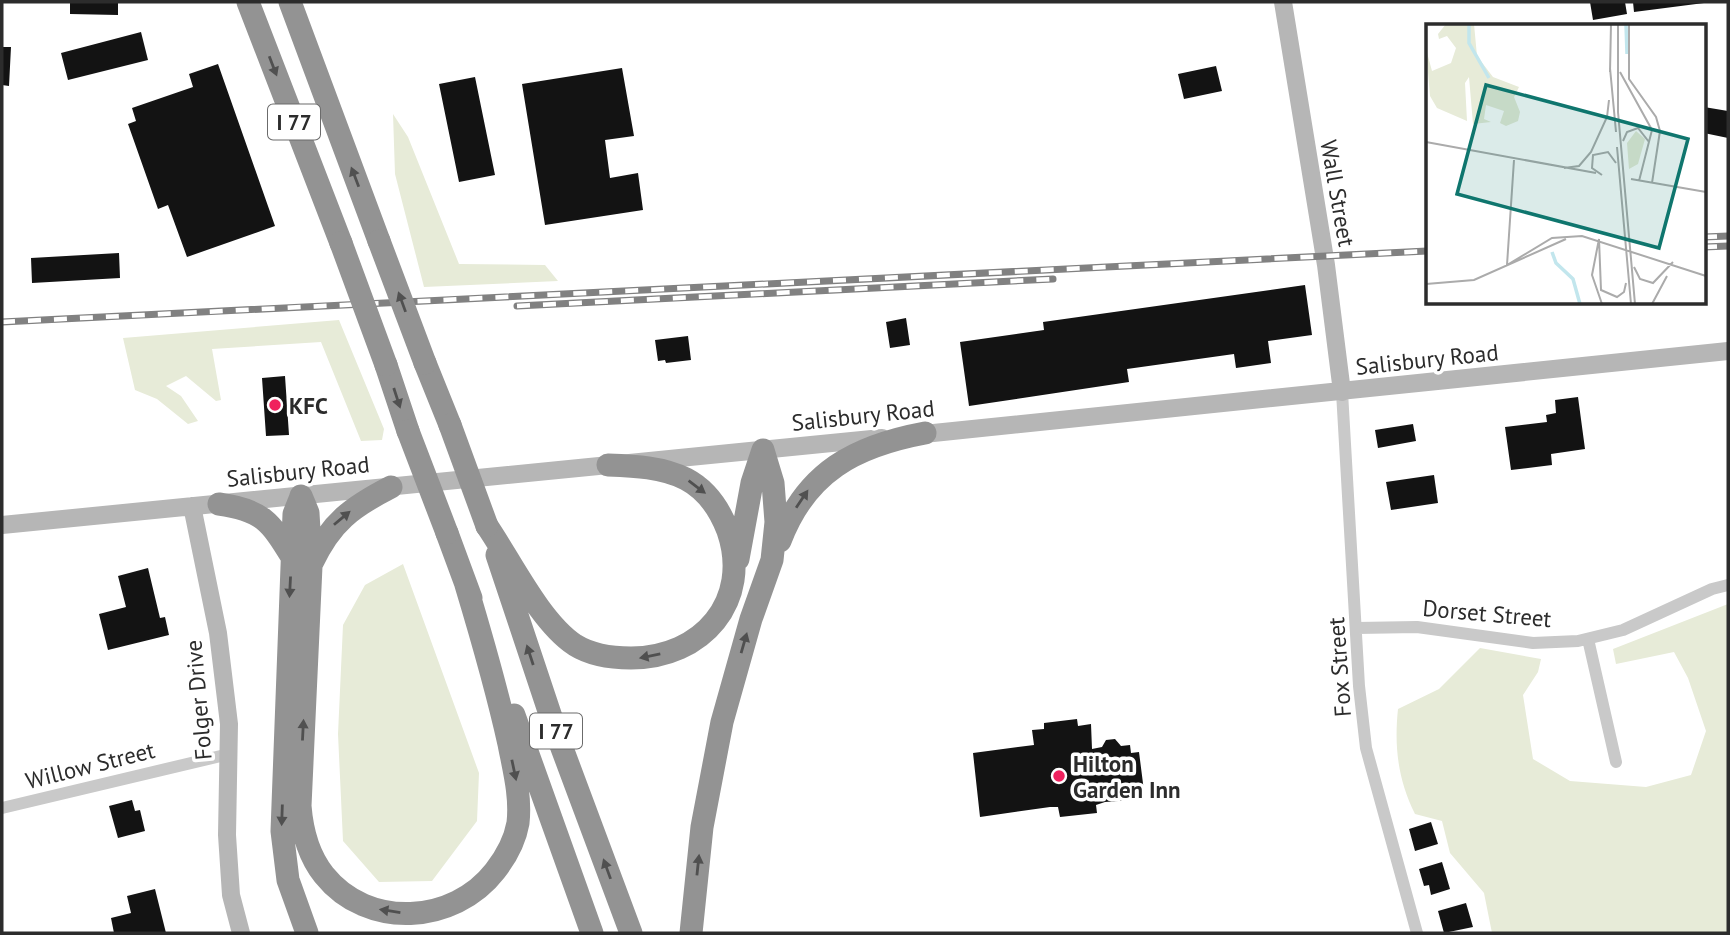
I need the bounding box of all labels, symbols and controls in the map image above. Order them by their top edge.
inset map [1426,24,1706,304]
one-way arrow [267,55,278,76]
road number: I 77 [268,104,320,140]
street label: Wall Street [1314,137,1362,249]
one-way arrow [349,167,360,188]
one-way arrow [396,291,407,312]
street label: Salisbury Road [1354,337,1500,381]
one-way arrow [392,387,403,408]
place label: KFC [289,391,328,420]
street label: Salisbury Road [790,393,936,437]
marker: KFC [267,397,283,413]
street label: Salisbury Road [225,449,371,493]
one-way arrow [688,479,706,493]
one-way arrow [795,490,809,508]
one-way arrow [334,511,351,526]
one-way arrow [285,576,296,598]
street label: Dorset Street [1421,593,1553,633]
street label: Fox Street [1321,616,1357,718]
one-way arrow [739,632,750,654]
street label: Folger Drive [178,639,218,761]
one-way arrow [525,645,535,666]
one-way arrow [639,650,661,661]
road number: I 77 [530,714,582,748]
one-way arrow [298,718,309,740]
street label: Willow Street [22,735,158,795]
place label: Hilton Garden Inn [1073,749,1181,804]
one-way arrow [509,759,520,781]
marker: Hilton Garden Inn [1051,768,1067,784]
one-way arrow [277,804,288,826]
one-way arrow [693,854,704,876]
one-way arrow [601,859,612,880]
one-way arrow [379,905,401,916]

